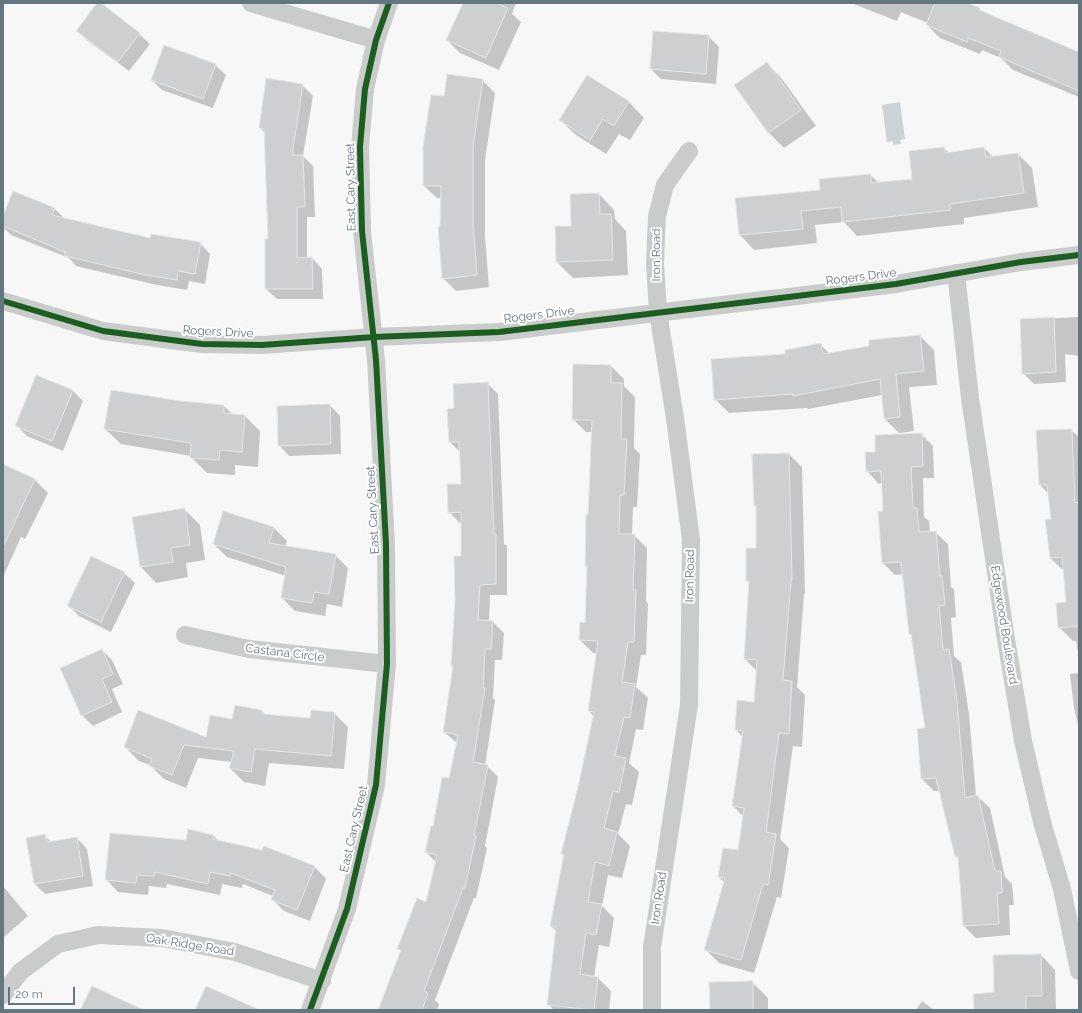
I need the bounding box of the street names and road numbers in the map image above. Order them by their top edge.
street label: East Cary Street [343,143,359,231]
street label: Iron Road [649,229,663,281]
street label: Rogers Drive [825,266,897,288]
street label: Rogers Drive [503,304,575,326]
street label: Rogers Drive [182,323,254,341]
street label: East Cary Street [363,465,383,555]
street label: Iron Road [682,549,698,603]
street label: Edgewood Boulevard [988,565,1020,685]
street label: Castana Circle [245,641,325,665]
street label: East Cary Street [337,784,371,874]
street label: Iron Road [648,871,670,925]
street label: Oak Ridge Road [145,931,235,959]

